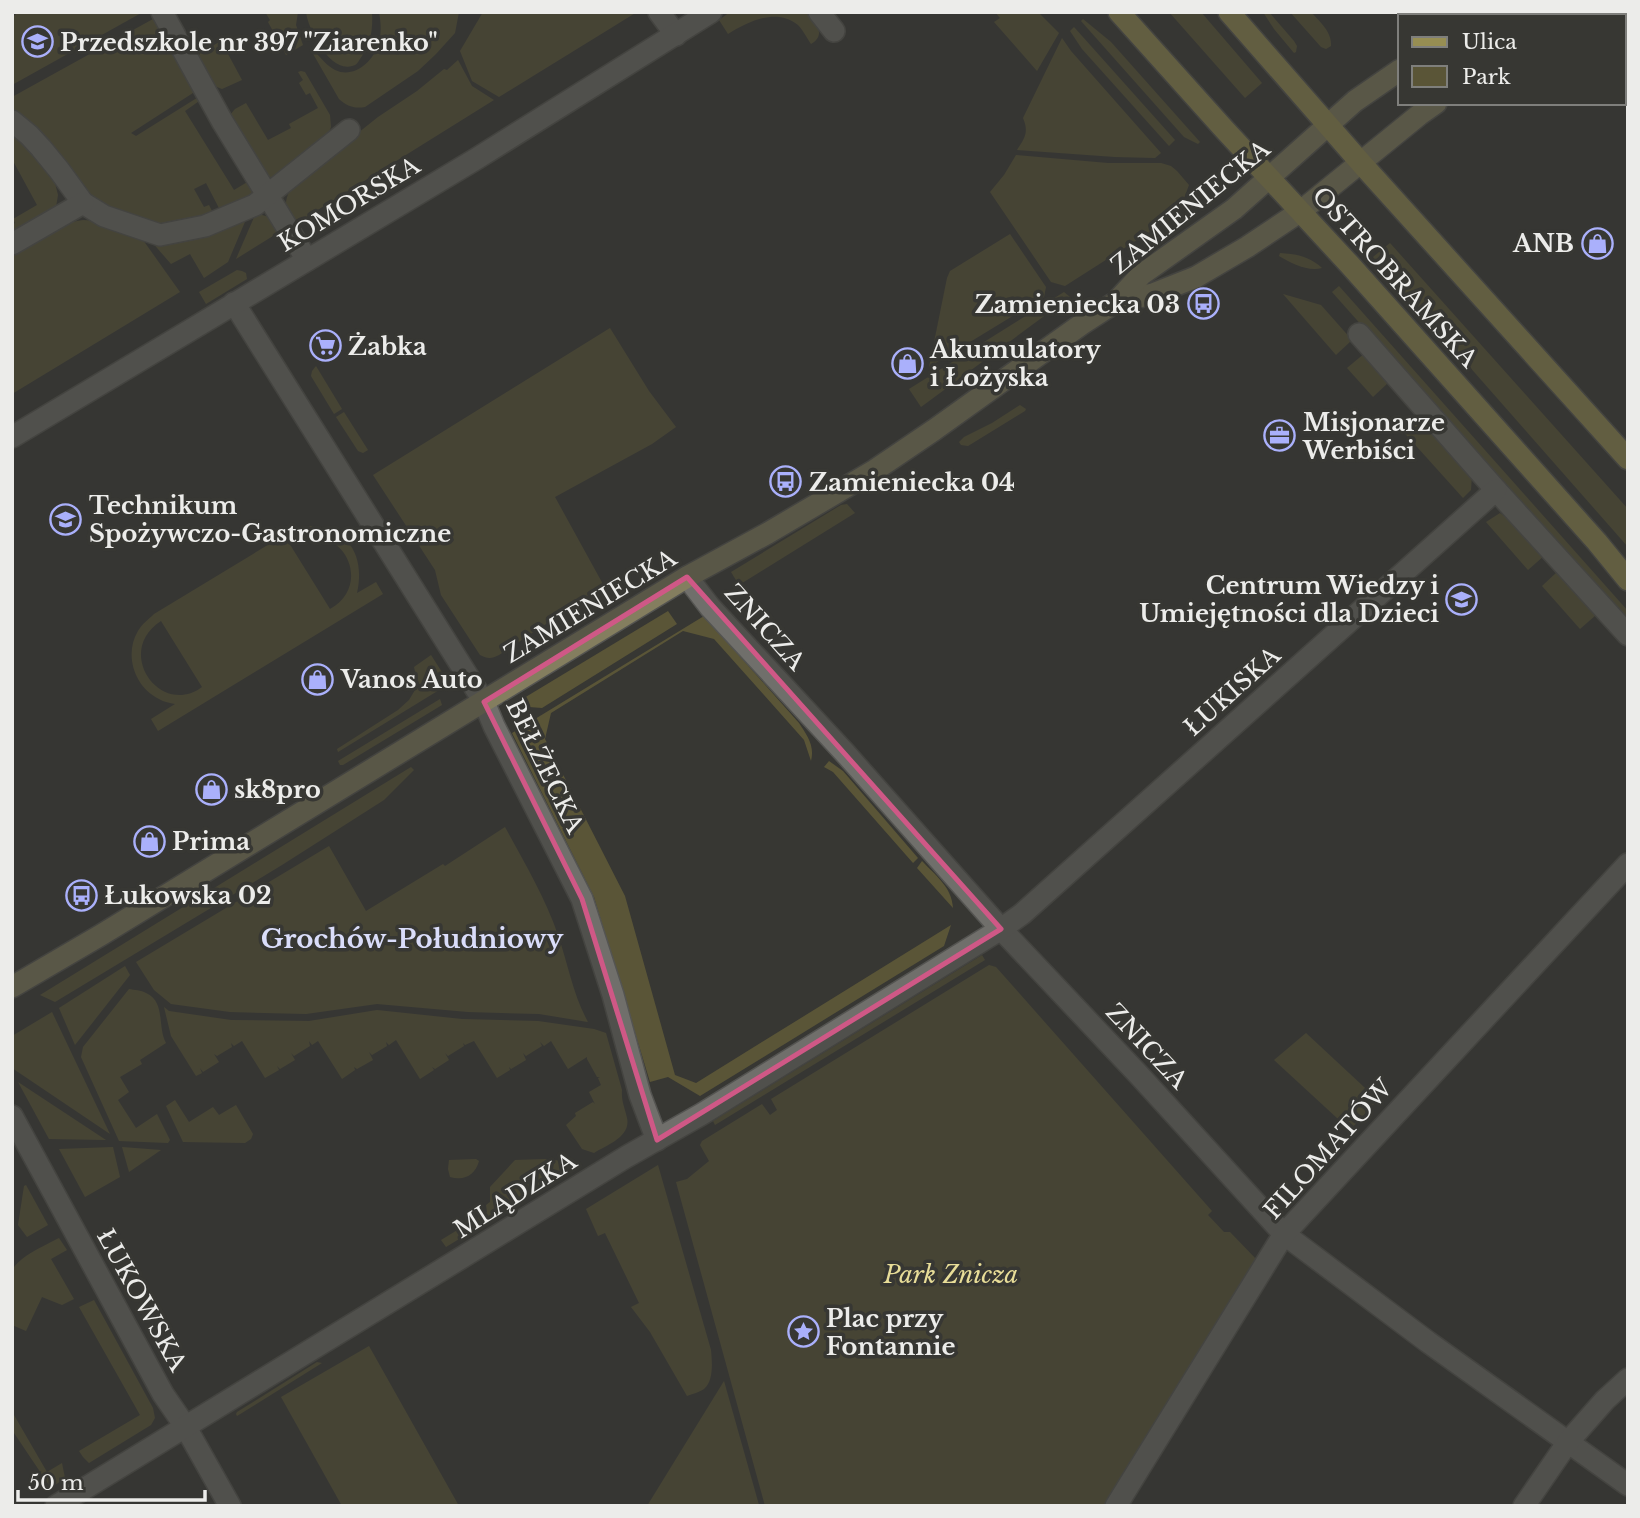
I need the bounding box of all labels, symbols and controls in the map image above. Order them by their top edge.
legend [1398,14,1626,105]
school or university icon: Przedszkole nr 397 "Ziarenko" [20,25,54,59]
place label: Przedszkole nr 397 "Ziarenko" [60,28,438,57]
text: Ulica [1462,29,1517,55]
text: Park [1462,64,1511,90]
street label: ZAMIENIECKA [1105,134,1276,280]
street label: KOMORSKA [273,150,425,258]
street label: OSTROBRAMSKA [1306,181,1484,374]
shop icon: ANB [1580,226,1614,260]
place label: ANB [1512,229,1574,258]
bus stop icon: Zamieniecka 03 [1186,287,1220,321]
place label: Zamieniecka 03 [975,290,1180,319]
supermarket icon: Żabka [308,329,342,363]
place label: Żabka [348,331,427,361]
place label: Akumulatory i Łożyska [929,335,1101,392]
shop icon: Akumulatory i Łożyska [890,346,924,380]
place label: Misjonarze Werbiści [1302,408,1445,465]
office icon: Misjonarze Werbiści [1263,419,1297,453]
bus stop icon: Zamieniecka 04 [769,465,803,499]
place label: Zamieniecka 04 [809,468,1015,497]
place label: Technikum Spożywczo-Gastronomiczne [89,491,451,548]
school or university icon: Technikum Spożywczo-Gastronomiczne [49,502,83,536]
street label: ZAMIENIECKA [499,543,682,669]
place label: Centrum Wiedzy i Umiejętności dla Dzieci [1139,571,1439,628]
street label: ZNICZA [719,578,812,676]
school or university icon: Centrum Wiedzy i Umiejętności dla Dzieci [1445,582,1479,616]
street label: ŁUKISKA [1178,640,1286,742]
shop icon: Vanos Auto [301,662,335,696]
place label: Vanos Auto [340,665,483,694]
street label: BEŁŻECKA [500,694,590,838]
shop icon: sk8pro [194,772,228,806]
place label: sk8pro [234,775,321,804]
shop icon: Prima [132,824,166,858]
place label: Prima [172,827,250,856]
bus stop icon: Łukowska 02 [64,878,98,912]
place label: Łukowska 02 [104,881,272,910]
district label: Grochów-Południowy [261,923,564,955]
street label: ZNICZA [1100,997,1194,1095]
street label: FILOMATÓW [1258,1073,1399,1225]
street label: MLĄDZKA [448,1146,582,1244]
street label: ŁUKOWSKA [91,1224,193,1377]
park label: Park Znicza [883,1260,1018,1289]
place label: Plac przy Fontannie [826,1304,955,1361]
place icon: Plac przy Fontannie [786,1315,820,1349]
scale bar [18,1458,205,1502]
text: 50 m [28,1470,84,1496]

